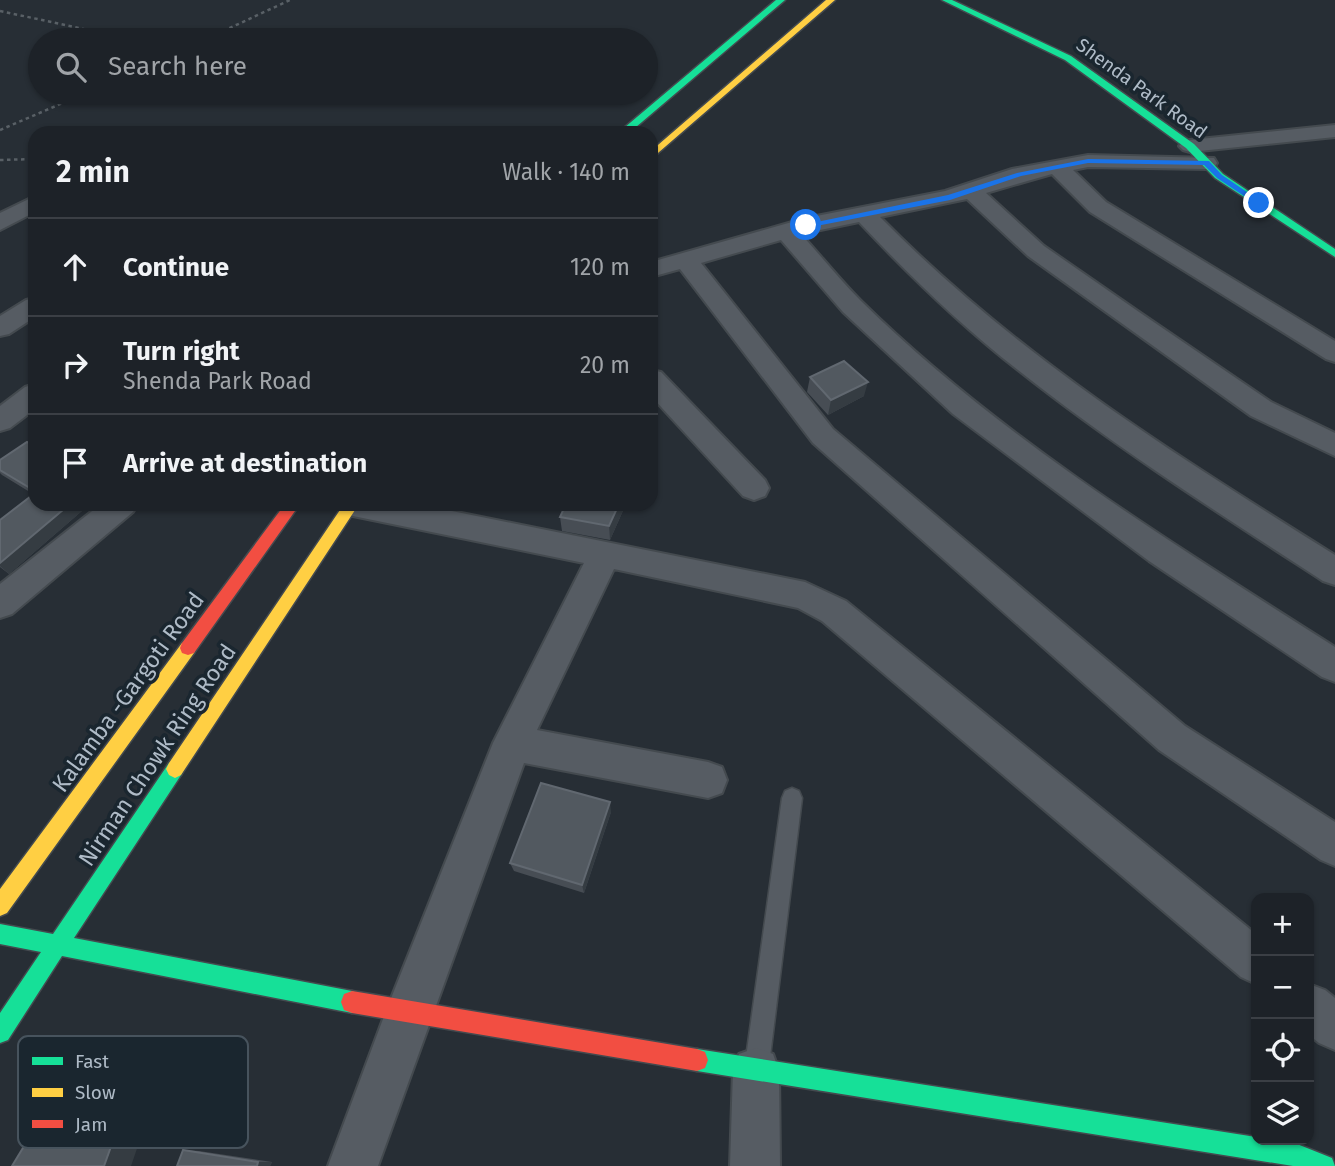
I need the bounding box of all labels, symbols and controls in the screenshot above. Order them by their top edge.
search box [28,28,658,105]
street label: Shenda Park Road [1072,33,1212,144]
icon: search [52,48,90,86]
text: Search here [108,51,247,82]
text: 2 min [56,154,130,190]
text: Walk · 140 m [502,158,630,186]
route end [1243,187,1274,218]
route start [790,209,821,240]
icon: ahead [56,248,94,286]
text: Continue [123,252,229,283]
text: 120 m [570,253,630,281]
text: Turn right [123,336,240,367]
icon: right [56,346,94,384]
text: 20 m [580,351,630,379]
text: Shenda Park Road [123,367,312,395]
icon: arrive [56,444,94,482]
text: Arrive at destination [123,448,367,479]
street label: Kalamba -Gargoti Road [46,587,210,797]
street label: Nirman Chowk Ring Road [72,639,242,871]
map controls [1251,893,1314,1145]
button: + [1251,893,1314,956]
button: − [1251,956,1314,1019]
button: locate [1251,1019,1314,1082]
legend [18,1036,248,1148]
text: Fast [75,1050,109,1073]
text: Slow [75,1081,116,1104]
button: layers [1251,1082,1314,1145]
text: Jam [75,1113,107,1136]

